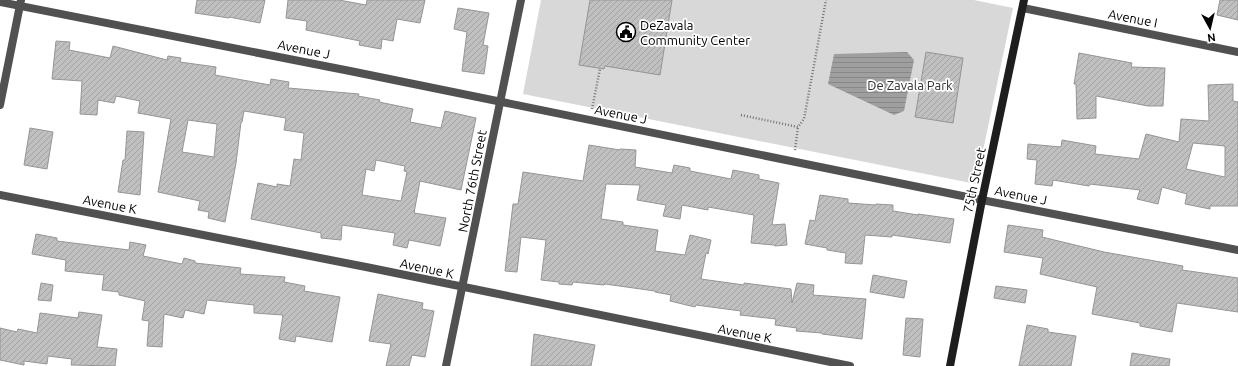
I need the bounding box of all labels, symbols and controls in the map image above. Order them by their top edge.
street label: Avenue I [1107,6,1159,30]
north arrow [1190,8,1230,48]
place label: DeZavala Community Center [640,18,750,47]
public building icon: DeZavala Community Center [615,21,637,43]
text: N [1206,31,1216,44]
street label: Avenue J [277,37,331,61]
park label: De Zavala Park [867,78,953,92]
street label: Avenue J [594,102,648,126]
street label: North 76th Street [455,129,489,233]
street label: 75th Street [960,146,988,214]
street label: Avenue J [994,183,1048,207]
street label: Avenue K [82,192,138,216]
street label: Avenue K [399,255,455,281]
street label: Avenue K [717,321,773,345]

